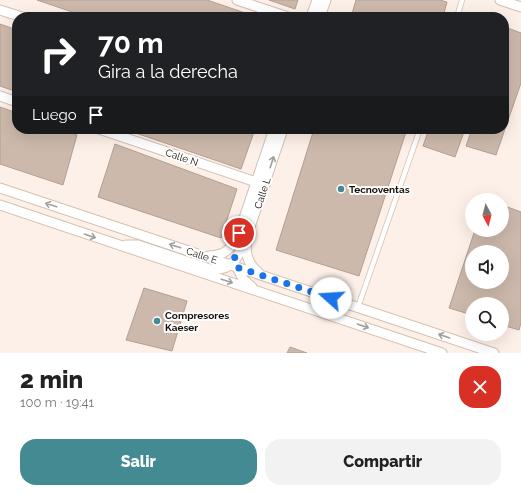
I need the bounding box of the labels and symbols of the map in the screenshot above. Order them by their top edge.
street label: Calle N [164,147,200,168]
one-way arrow [269,156,276,169]
street label: Calle L [252,176,273,210]
marker: Tecnoventas [336,184,346,194]
place label: Tecnoventas [349,184,410,195]
north arrow [465,193,509,237]
one-way arrow [45,201,58,208]
pin [222,216,256,250]
one-way arrow [84,232,96,240]
one-way arrow [168,242,181,249]
street label: Calle E [185,245,219,266]
one-way arrow [220,277,232,285]
position arrow [310,277,352,319]
place label: Compresores Kaeser [165,310,229,333]
marker: Compresores Kaeser [152,316,162,326]
one-way arrow [357,323,369,331]
one-way arrow [438,332,451,339]

